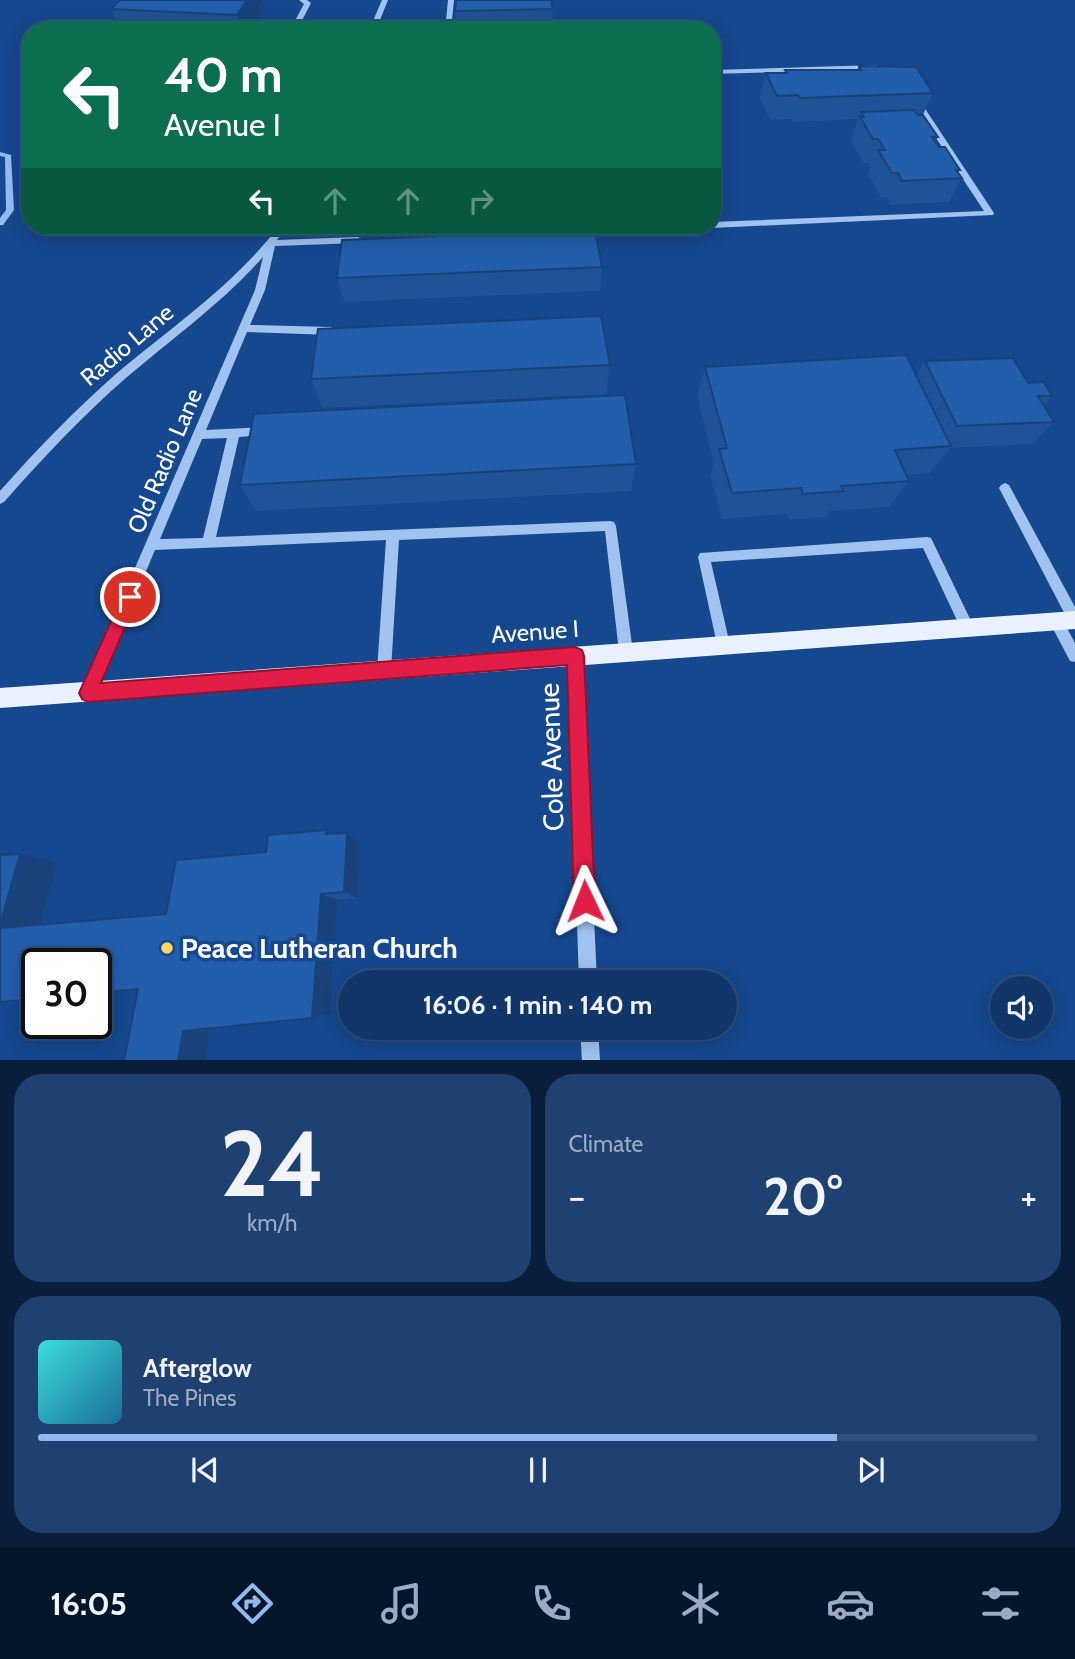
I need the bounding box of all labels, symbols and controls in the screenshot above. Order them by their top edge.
text: 40 m [164,45,283,104]
icon: left [49,49,140,140]
text: Avenue I [164,105,281,144]
icon: left [243,182,281,220]
icon: ahead [316,182,354,220]
icon: ahead [389,182,427,220]
icon: right [462,182,500,220]
street label: Radio Lane [74,297,179,392]
street label: Old Radio Lane [121,384,208,538]
pin [100,567,160,627]
icon: arrive [111,578,149,616]
street label: Avenue I [490,614,580,649]
street label: Cole Avenue [531,682,571,832]
position arrow [548,864,622,938]
place label: Peace Lutheran Church [181,931,458,965]
marker: Peace Lutheran Church [159,940,175,956]
speed limit sign: 30 [21,948,112,1039]
map controls [990,976,1053,1039]
button: sound [990,976,1053,1039]
text: 16:06 · 1 min · 140 m [423,989,652,1021]
text: 24 [220,1108,325,1219]
text: Climate [569,1130,643,1158]
text: 20° [763,1165,842,1228]
text: − [569,1173,585,1220]
text: + [1020,1173,1037,1220]
text: km/h [247,1209,297,1237]
text: Afterglow [143,1352,252,1384]
text: The Pines [143,1384,237,1412]
icon: previous [186,1451,224,1489]
icon: pause [519,1451,557,1489]
icon: next [852,1451,890,1489]
icon: directions [228,1579,277,1628]
icon: music [377,1579,426,1628]
icon: phone [527,1579,576,1628]
icon: climate [676,1579,725,1628]
icon: car [826,1579,875,1628]
icon: filters [976,1579,1025,1628]
text: 16:05 [50,1584,127,1623]

